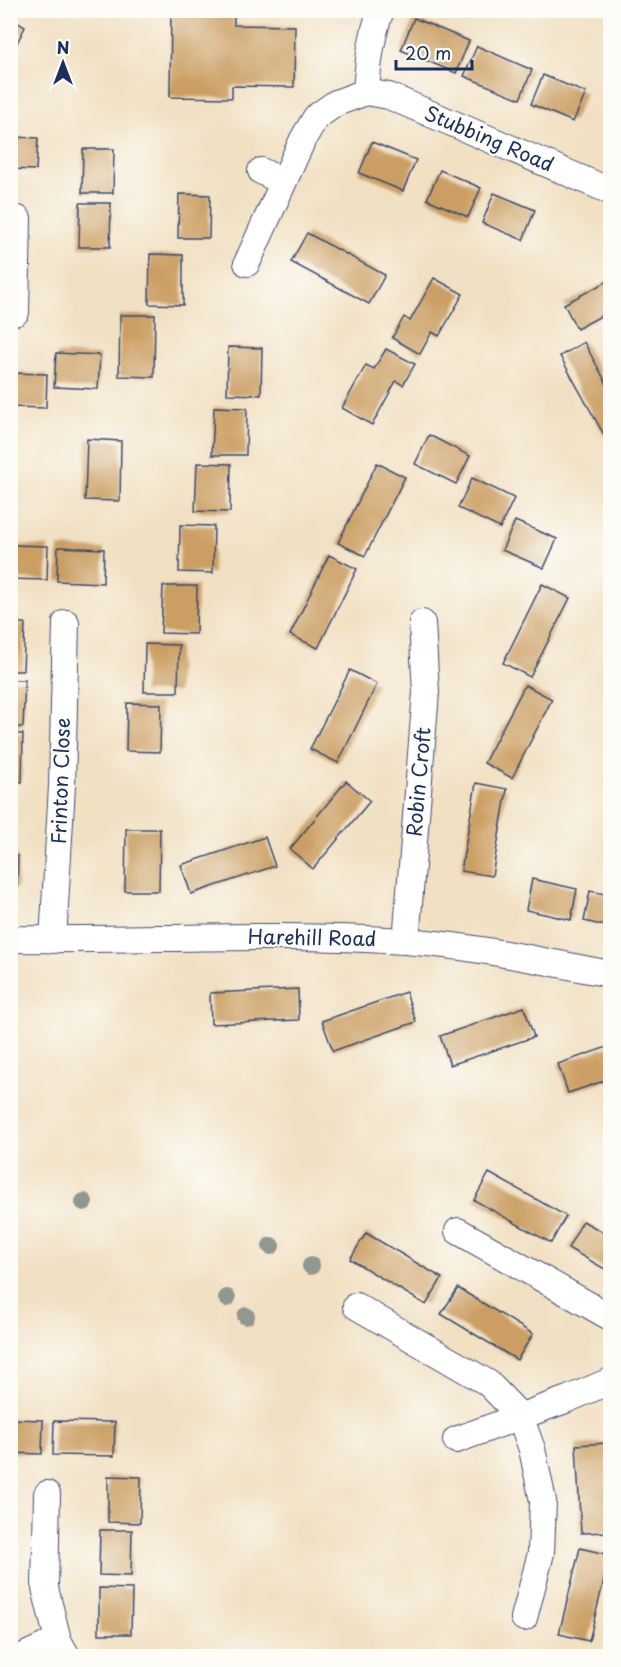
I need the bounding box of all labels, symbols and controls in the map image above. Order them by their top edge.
north arrow [33,33,93,93]
scale bar [396,33,472,71]
text: N [57,35,69,59]
text: 20 m [405,39,451,66]
street label: Stubbing Road [420,97,559,179]
street label: Frinton Close [43,717,77,845]
street label: Robin Croft [398,726,438,838]
street label: Harehill Road [247,921,377,953]

